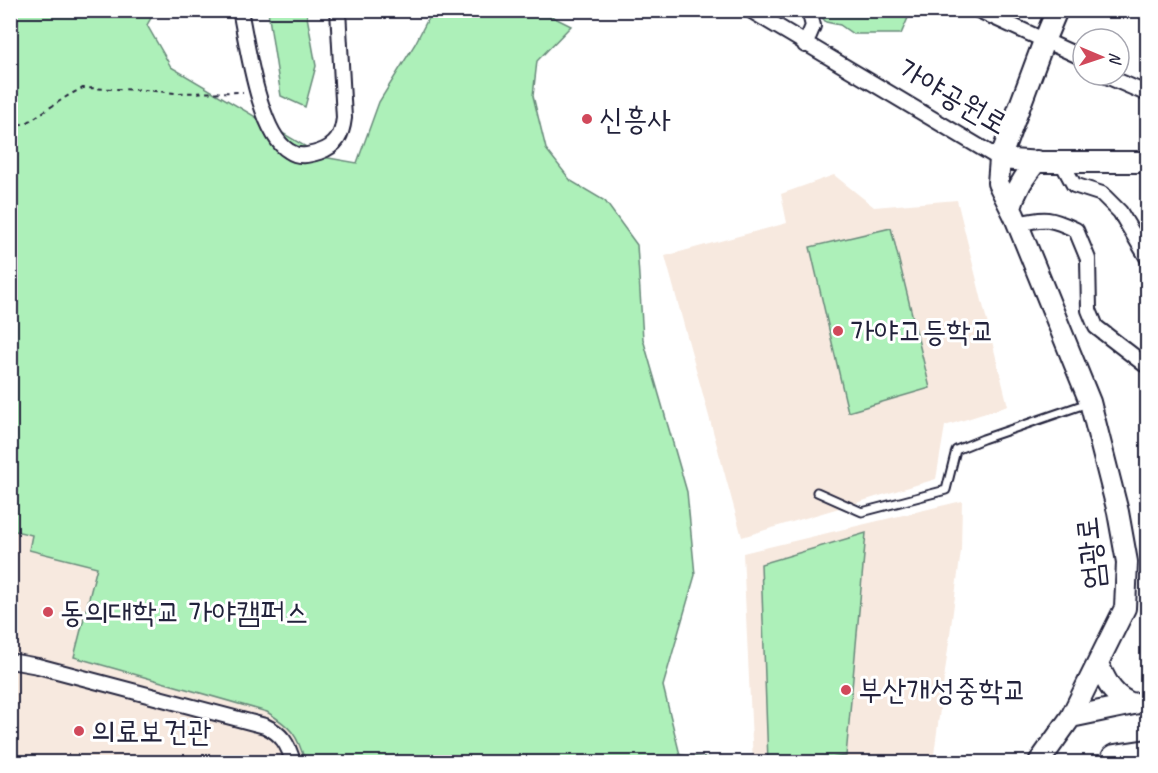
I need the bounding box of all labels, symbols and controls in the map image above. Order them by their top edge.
north arrow [1071,27,1131,87]
street label: 가야공원로 [891,49,1015,143]
text: N [1105,52,1125,66]
place label: 신흥사 [599,100,671,138]
marker: 신흥사 [580,112,594,126]
place label: 가야고등학교 [850,312,995,350]
marker: 가야고등학교 [831,324,845,338]
street label: 엄광로 [1067,515,1113,591]
place label: 동의대학교 가야캠퍼스 [60,593,309,631]
marker: 동의대학교 가야캠퍼스 [41,605,55,619]
place label: 부산개성중학교 [858,671,1027,709]
marker: 부산개성중학교 [839,683,853,697]
place label: 의료보건관 [91,712,212,750]
marker: 의료보건관 [72,724,86,738]

